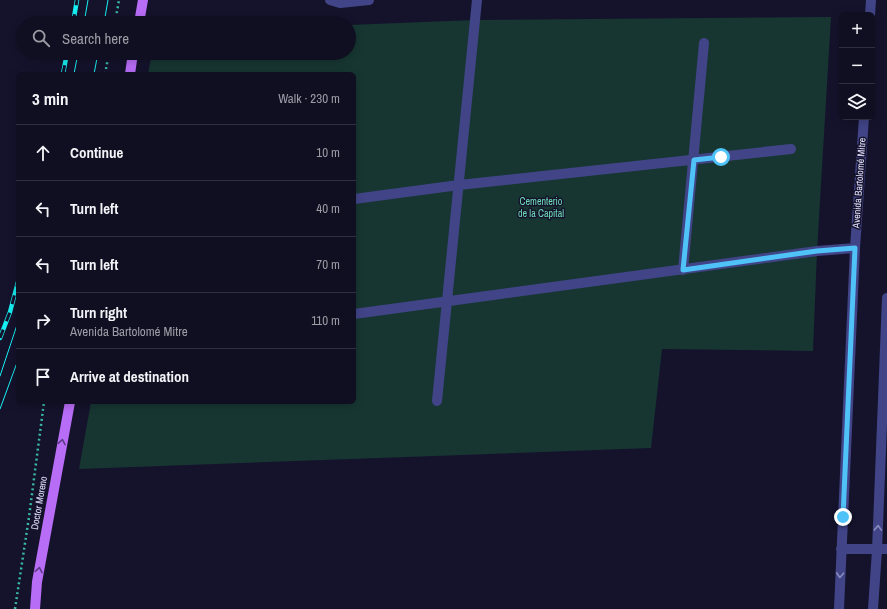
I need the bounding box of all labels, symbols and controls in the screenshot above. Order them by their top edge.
map controls [839,12,875,120]
button: + [839,12,875,48]
search box [16,16,356,60]
icon: search [30,27,52,49]
text: Search here [62,28,129,49]
button: − [839,48,875,84]
button: layers [839,84,875,120]
text: 3 min [32,87,68,110]
text: Walk · 230 m [278,90,340,107]
street label: Avenida Bartolomé Mitre [849,137,869,230]
icon: ahead [32,142,54,164]
text: Continue [70,142,123,163]
text: 10 m [316,144,340,161]
route start [712,148,730,166]
park label: Cementerio de la Capital [518,195,564,220]
icon: left [32,198,54,220]
text: Turn left [70,198,118,219]
text: 40 m [316,200,340,217]
icon: left [32,254,54,276]
text: Turn left [70,254,118,275]
text: 70 m [316,256,340,273]
text: Turn right [70,302,127,323]
icon: right [32,310,54,332]
text: 110 m [311,312,340,329]
text: Avenida Bartolomé Mitre [70,323,188,340]
icon: arrive [32,366,54,388]
text: Arrive at destination [70,366,189,387]
one-way arrow [58,439,66,446]
street label: Doctor Moreno [28,475,50,531]
route end [834,508,852,526]
one-way arrow [873,525,882,531]
one-way arrow [34,567,43,573]
one-way arrow [836,572,845,578]

